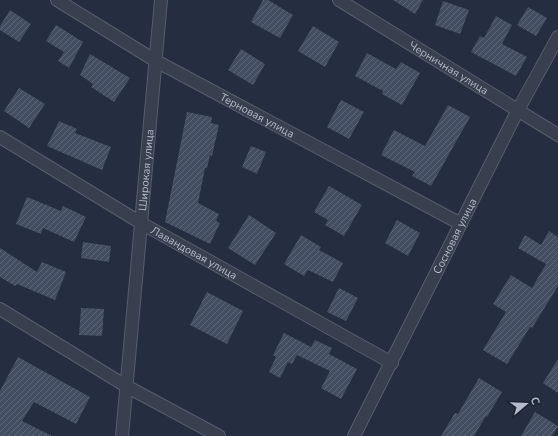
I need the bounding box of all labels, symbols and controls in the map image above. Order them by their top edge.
street label: Черничная улица [406,37,491,98]
street label: Терновая улица [217,89,297,141]
street label: Широкая улица [135,128,157,212]
street label: Сосновая улица [429,195,480,276]
street label: Лавандовая улица [148,223,240,283]
north arrow [506,384,546,424]
text: С [527,395,543,407]

